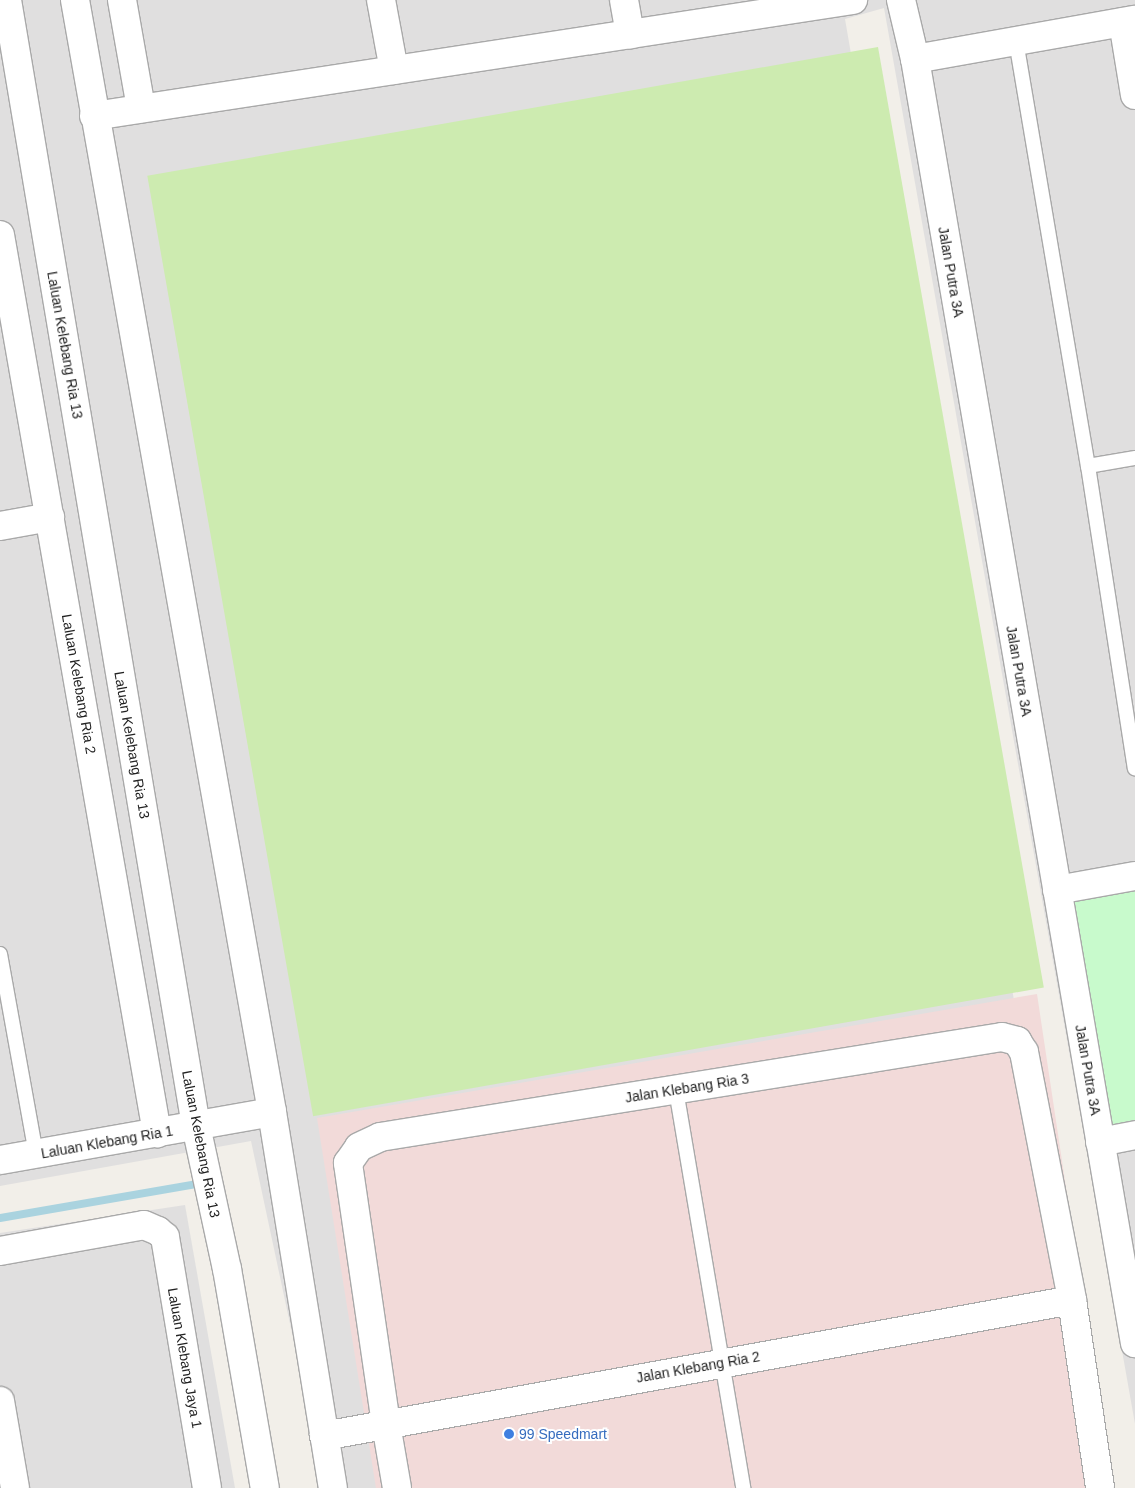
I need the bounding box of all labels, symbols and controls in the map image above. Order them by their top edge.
street label: Jalan Putra 3A [935,225,967,319]
street label: Laluan Kelebang Ria 13 [44,270,86,420]
street label: Laluan Kelebang Ria 2 [58,613,100,755]
street label: Jalan Putra 3A [1003,624,1035,718]
street label: Laluan Kelebang Ria 13 [111,670,153,820]
street label: Jalan Putra 3A [1072,1023,1104,1117]
street label: Laluan Kelebang Ria 13 [178,1069,224,1219]
street label: Jalan Klebang Ria 3 [624,1070,750,1106]
street label: Laluan Klebang Ria 1 [40,1122,174,1162]
street label: Laluan Klebang Jaya 1 [164,1286,206,1430]
street label: Jalan Klebang Ria 2 [635,1348,761,1386]
place label: 99 Speedmart [519,1426,607,1442]
marker: 99 Speedmart [503,1428,515,1440]

